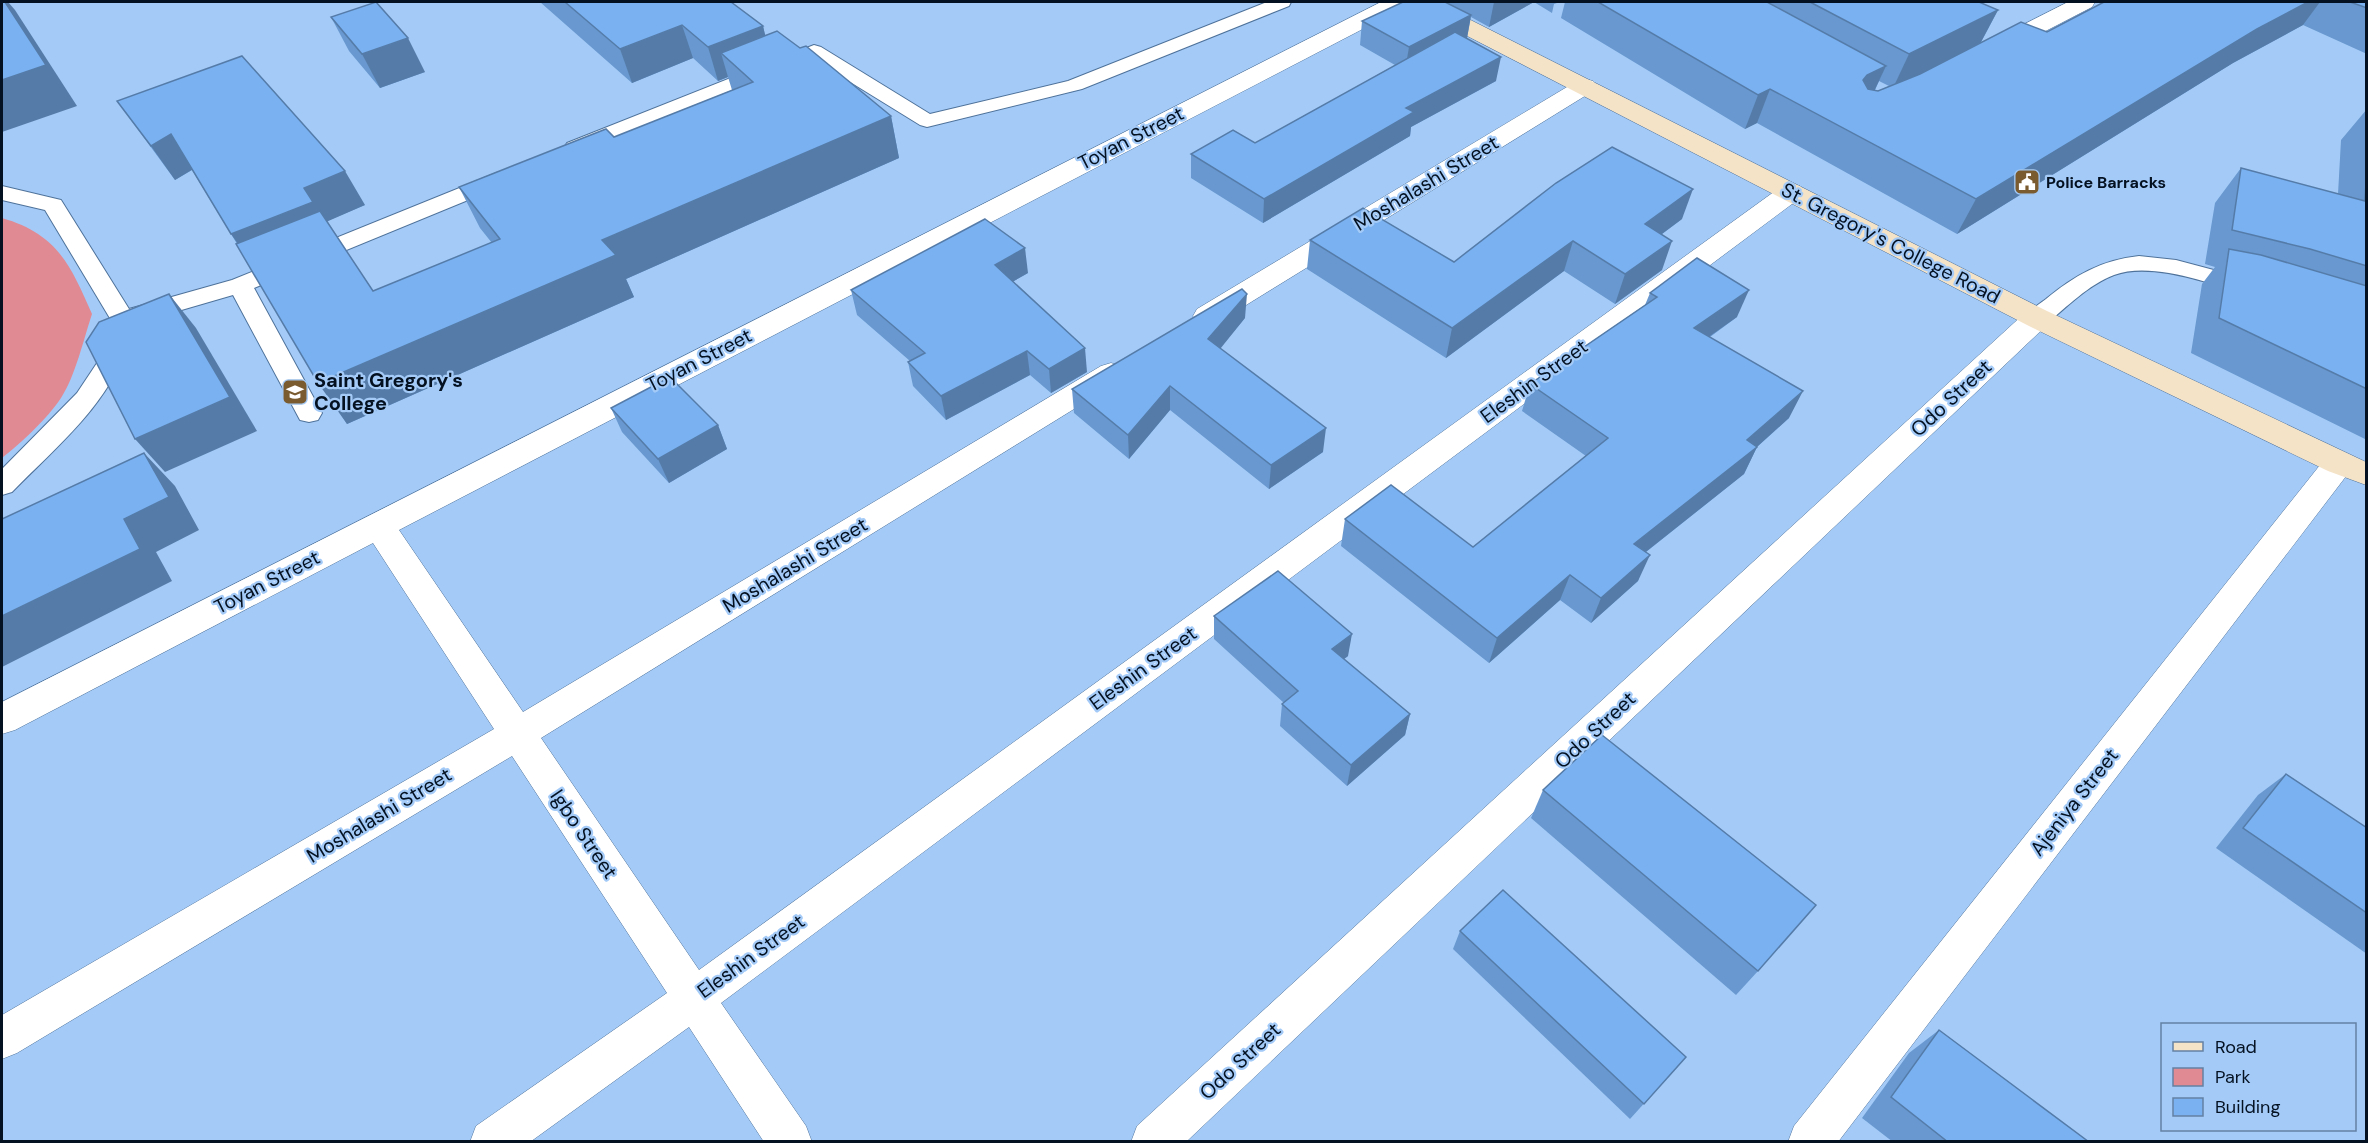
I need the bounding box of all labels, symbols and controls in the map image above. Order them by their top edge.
street label: Toyan Street [1074,100,1188,176]
street label: Moshalashi Street [1349,129,1503,237]
public building icon: Police Barracks [2012,167,2042,197]
place label: Police Barracks [2046,172,2166,193]
street label: St. Gregory's College Road [1777,176,2005,310]
street label: Toyan Street [642,322,756,398]
street label: Eleshin Street [1475,333,1593,429]
street label: Odo Street [1905,354,1997,442]
place label: Saint Gregory's College [314,367,463,416]
school or university icon: Saint Gregory's College [280,377,310,407]
street label: Moshalashi Street [718,511,872,619]
street label: Toyan Street [210,544,324,620]
street label: Eleshin Street [1084,620,1202,716]
street label: Odo Street [1549,686,1641,774]
street label: Ajeniya Street [2024,743,2124,861]
street label: Moshalashi Street [302,761,456,869]
street label: Igbo Street [545,784,623,884]
street label: Eleshin Street [692,908,810,1004]
street label: Odo Street [1194,1017,1286,1105]
legend [2161,1023,2356,1131]
text: Road [2215,1035,2257,1059]
text: Park [2215,1065,2251,1089]
text: Building [2215,1095,2280,1119]

